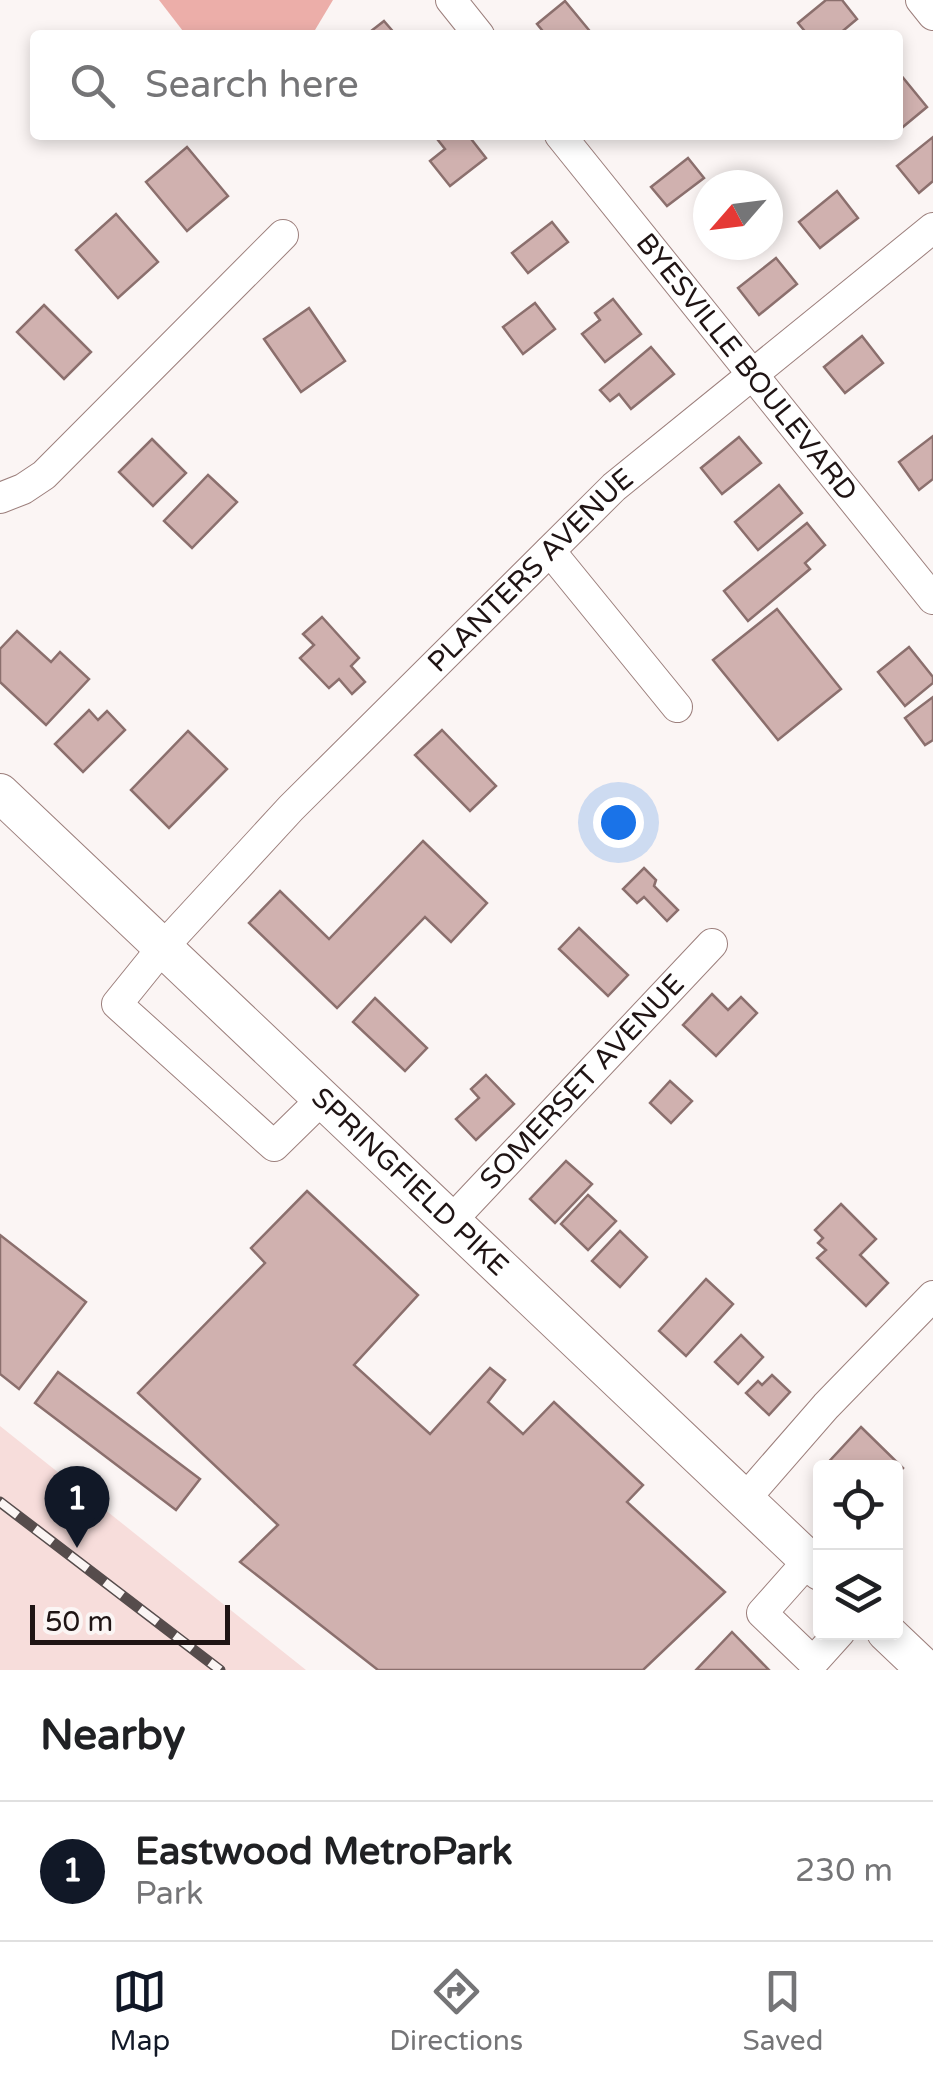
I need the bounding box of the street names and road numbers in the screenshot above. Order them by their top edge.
street label: BYESVILLE BOULEVARD [629,227,865,508]
street label: PLANTERS AVENUE [421,461,640,679]
street label: SOMERSET AVENUE [473,967,692,1196]
street label: SPRINGFIELD PIKE [304,1081,515,1283]

